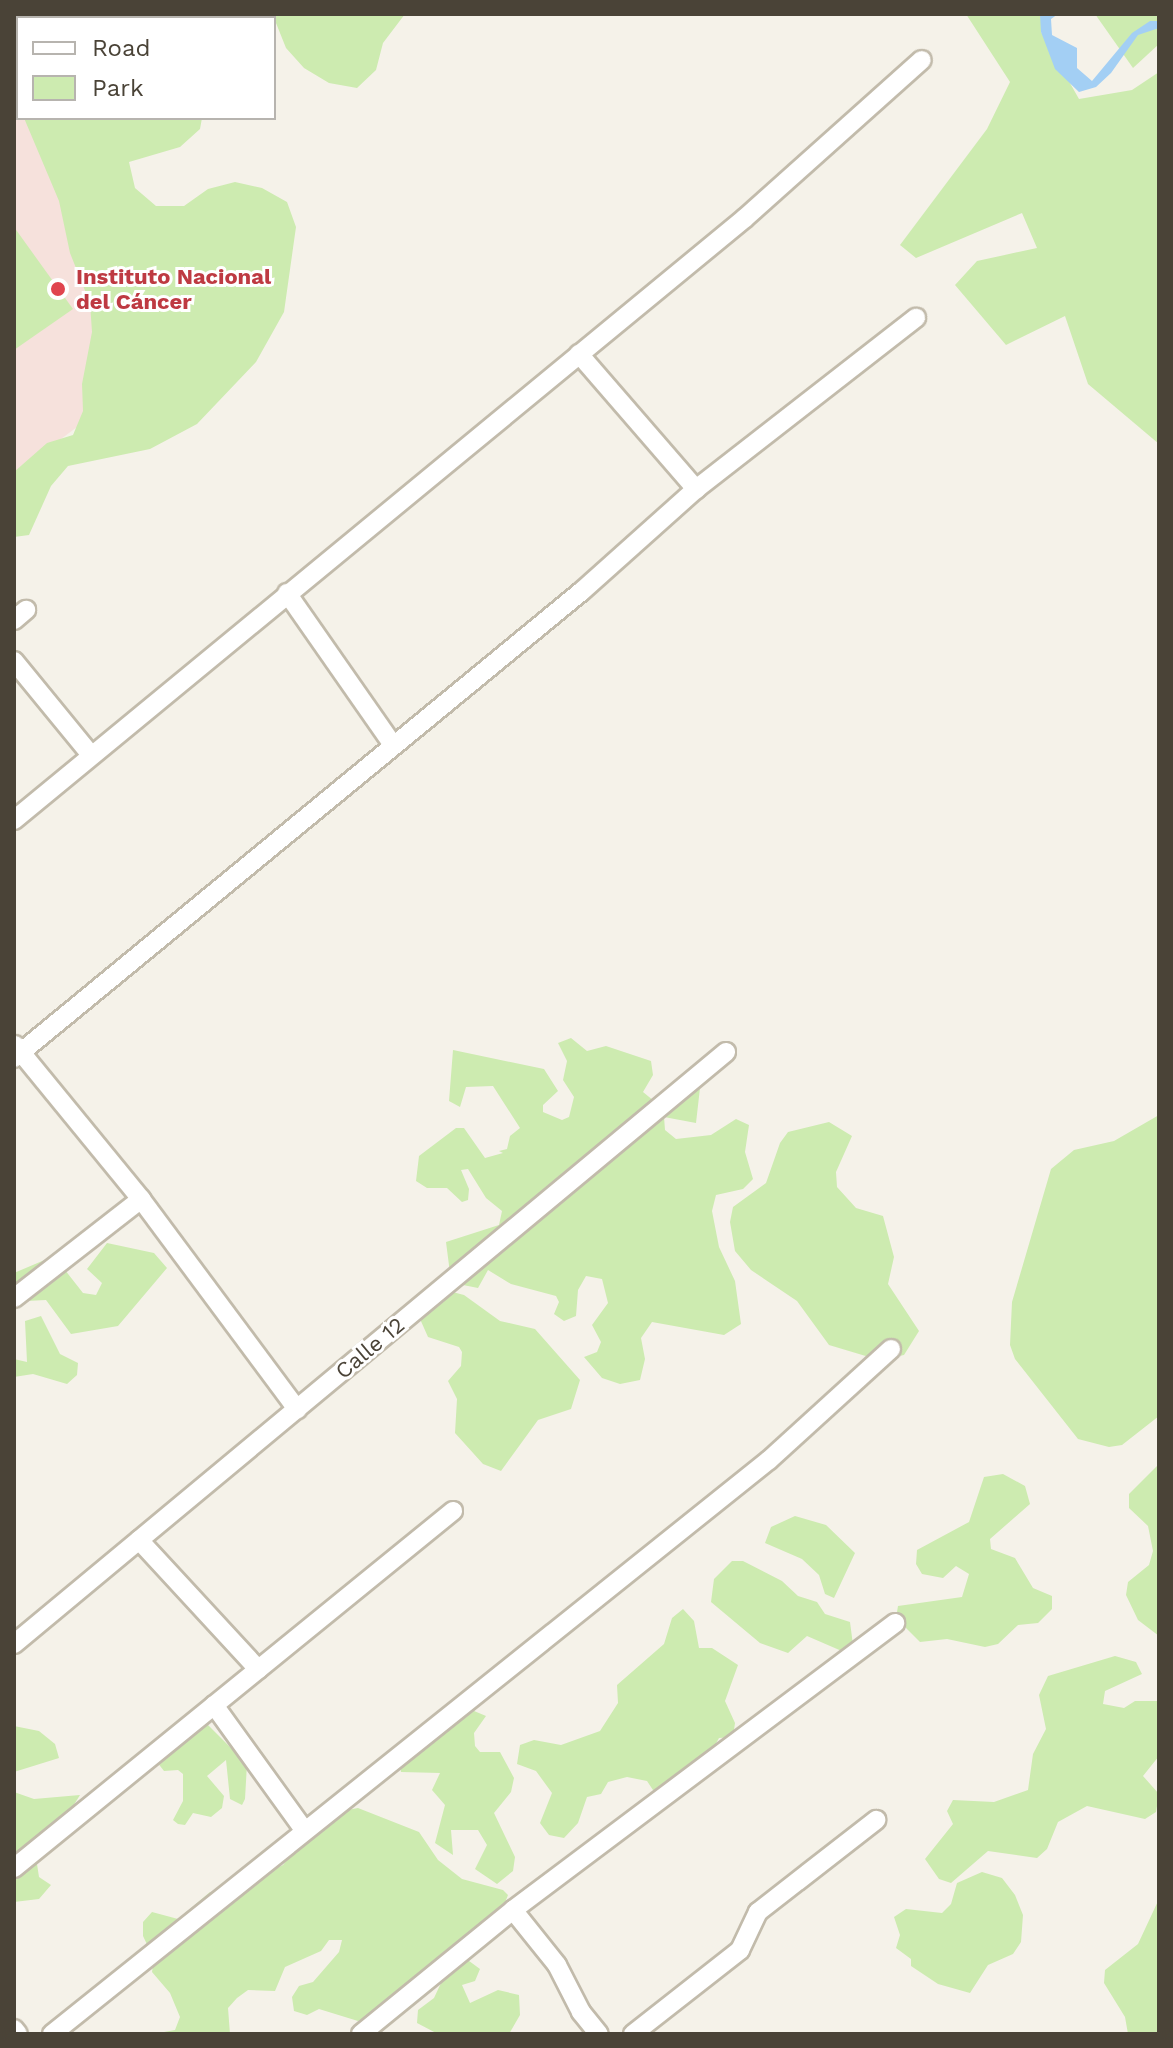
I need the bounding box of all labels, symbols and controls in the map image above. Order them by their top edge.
legend [16,16,276,120]
text: Road [92,34,151,62]
text: Park [92,74,144,102]
place label: Instituto Nacional del Cáncer [76,263,271,314]
marker: Instituto Nacional del Cáncer [47,278,69,300]
street label: Calle 12 [330,1311,410,1385]

